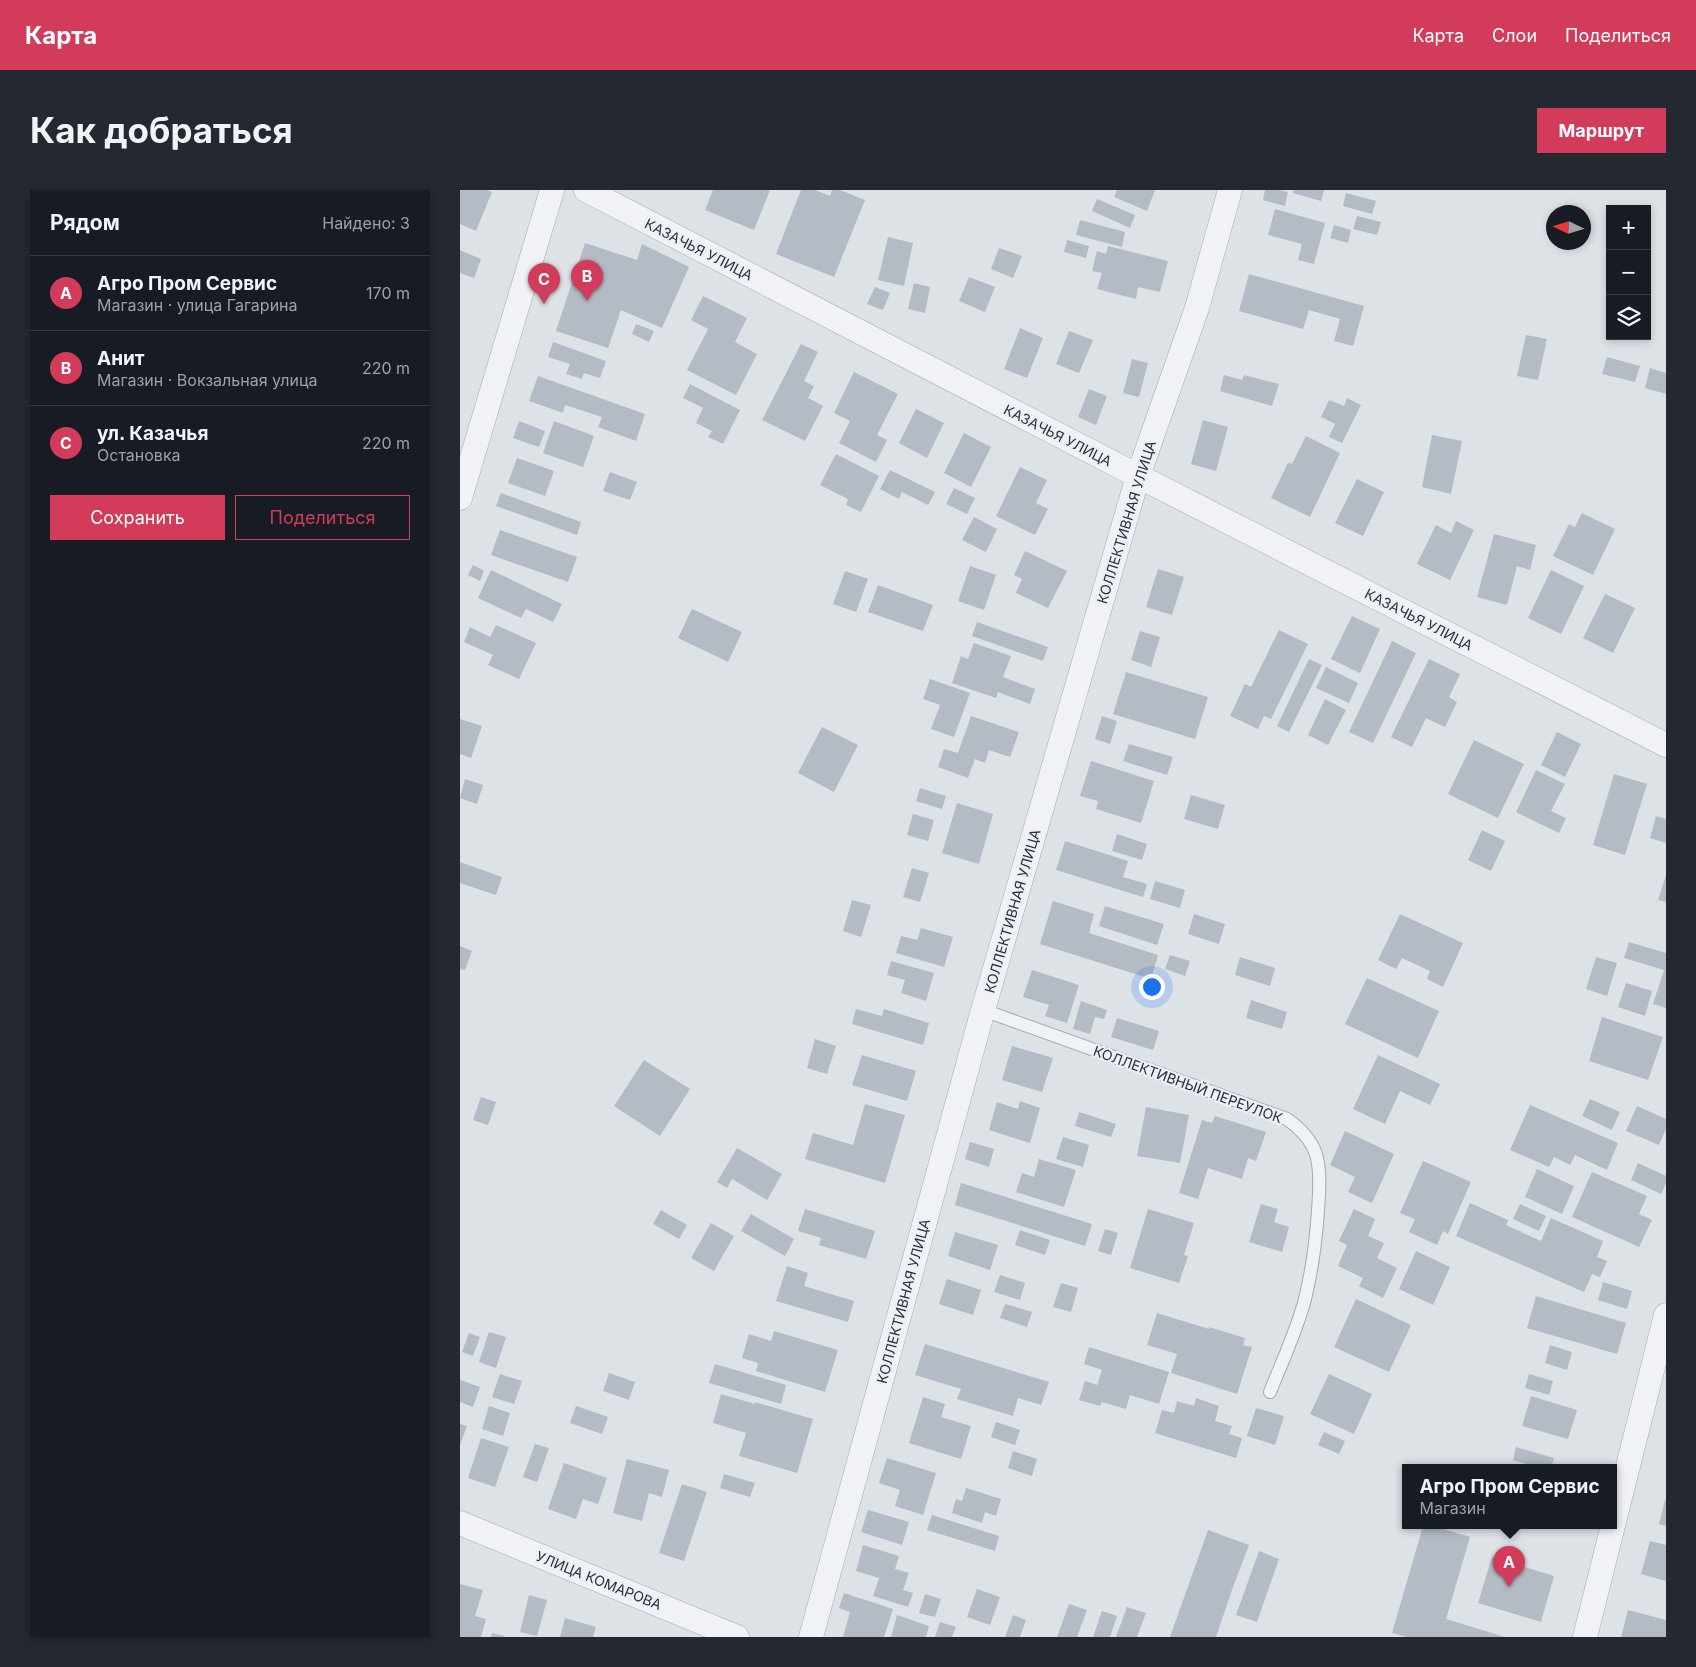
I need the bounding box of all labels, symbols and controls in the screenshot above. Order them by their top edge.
text: Карта [25,21,97,50]
text: Карта [1412,25,1464,46]
text: Слои [1492,25,1537,46]
text: Поделиться [1565,25,1671,46]
button: Маршрут [1537,108,1666,153]
text: Как добраться [30,109,293,151]
north arrow [1546,205,1591,250]
map controls [1606,205,1651,340]
button: + [1606,205,1651,250]
text: Рядом [50,210,120,235]
text: Найдено: 3 [322,213,410,233]
street label: КАЗАЧЬЯ УЛИЦА [642,214,756,284]
button: − [1606,250,1651,295]
pin: B [571,260,603,301]
pin: C [528,263,560,304]
text: Агро Пром Сервис [97,272,277,295]
text: A [60,283,72,303]
text: 170 m [366,283,410,303]
text: Магазин · улица Гагарина [97,295,298,315]
button: layers [1606,295,1651,340]
text: Анит [97,347,145,370]
text: B [61,358,71,378]
text: 220 m [362,358,410,378]
text: Магазин · Вокзальная улица [97,370,318,390]
street label: КАЗАЧЬЯ УЛИЦА [1001,400,1115,470]
text: ул. Казачья [97,422,209,445]
text: C [60,433,72,453]
text: 220 m [362,433,410,453]
street label: КОЛЛЕКТИВНАЯ УЛИЦА [1093,438,1159,606]
text: Остановка [97,445,181,465]
button: Сохранить [50,495,225,540]
button: Поделиться [235,495,410,540]
street label: КАЗАЧЬЯ УЛИЦА [1362,584,1476,654]
street label: КОЛЛЕКТИВНАЯ УЛИЦА [980,827,1044,995]
your location [1139,974,1165,1000]
street label: КОЛЛЕКТИВНЫЙ ПЕРЕУЛОК [1091,1041,1286,1126]
street label: КОЛЛЕКТИВНАЯ УЛИЦА [873,1217,933,1385]
popup [1402,1464,1617,1529]
text: Агро Пром Сервис [1419,1475,1600,1498]
text: Магазин [1419,1498,1486,1518]
pin: A [1493,1546,1525,1587]
street label: УЛИЦА КОМАРОВА [534,1547,665,1613]

